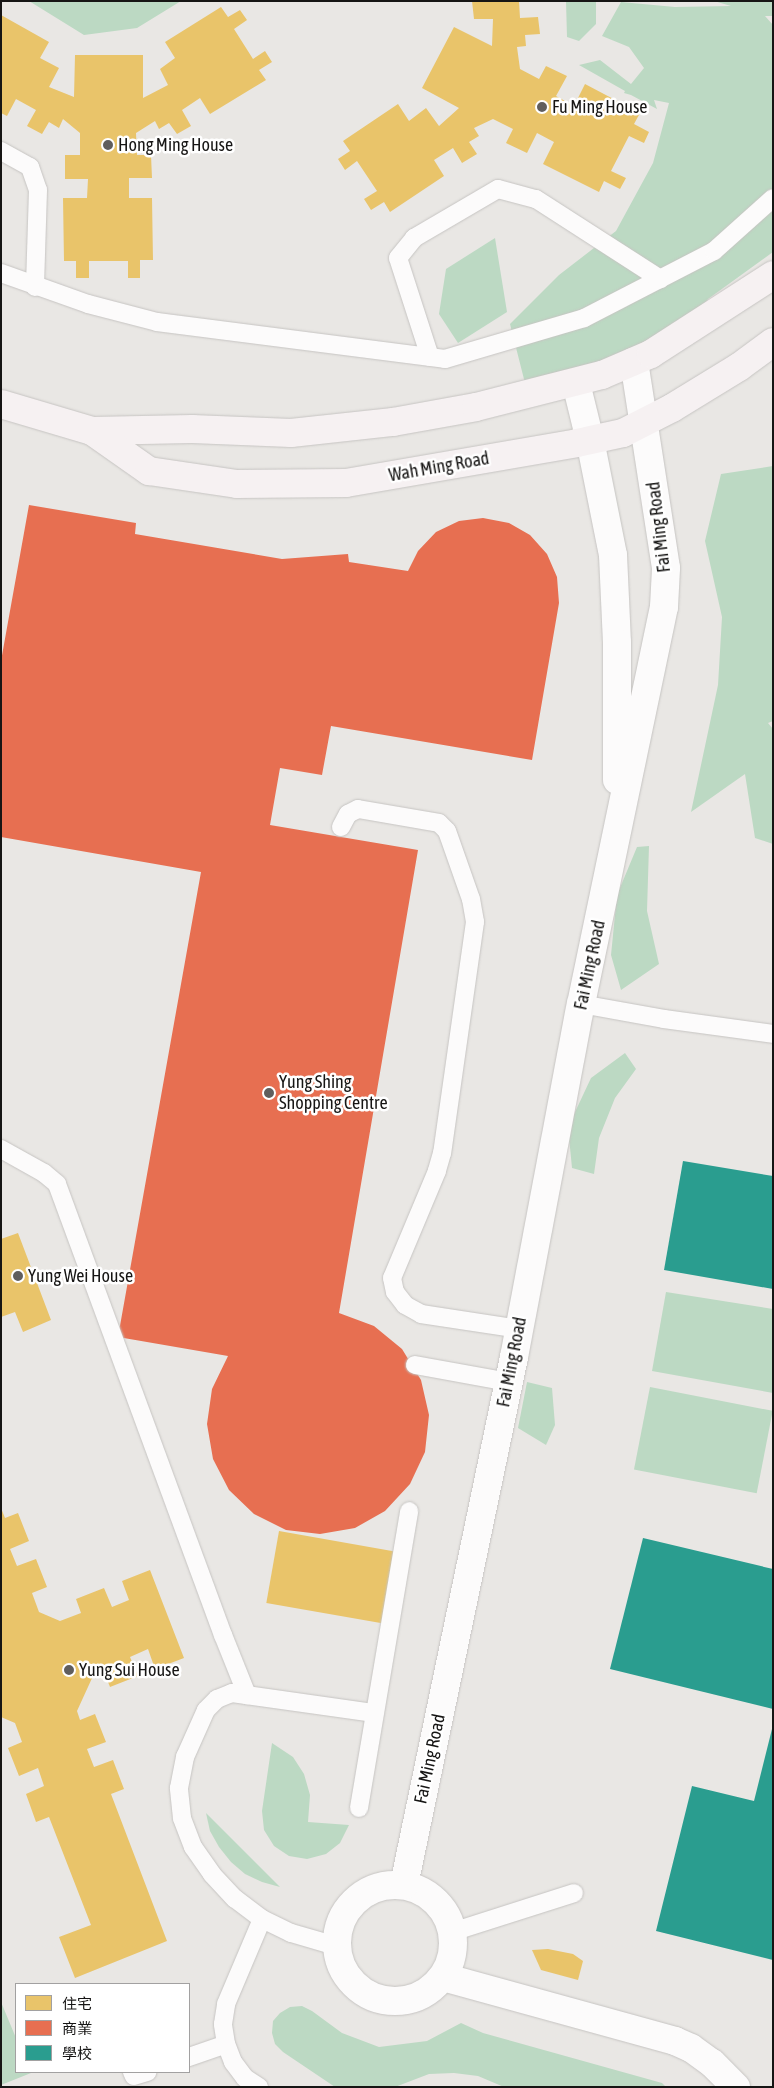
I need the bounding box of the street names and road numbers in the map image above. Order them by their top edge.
street label: Wah Ming Road [387,448,491,486]
street label: Fai Ming Road [643,480,675,574]
street label: Fai Ming Road [570,918,610,1012]
street label: Fai Ming Road [493,1315,531,1409]
street label: Fai Ming Road [410,1712,450,1806]

